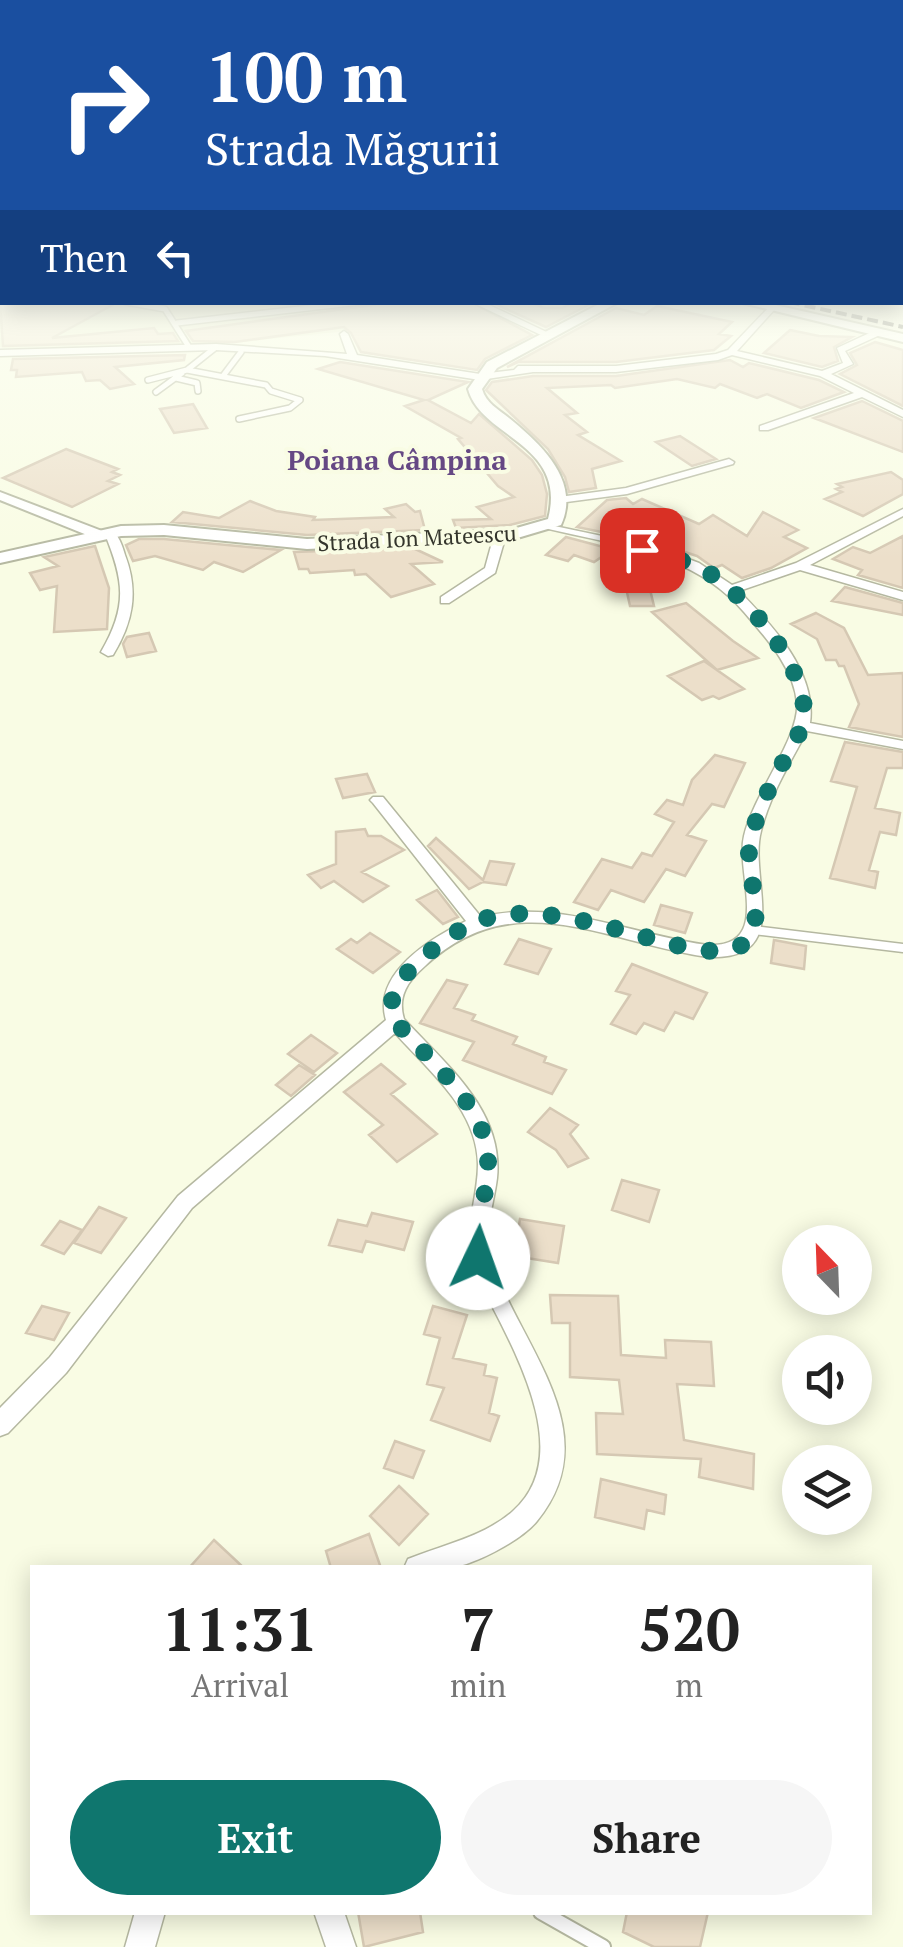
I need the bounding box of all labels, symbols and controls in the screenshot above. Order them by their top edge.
text: 100 m [205,29,407,122]
icon: right [40,40,170,170]
text: Strada Măgurii [205,118,500,178]
icon: left [148,230,203,285]
text: Then [40,233,128,283]
district label: Poiana Câmpina [287,441,507,478]
pin [600,508,685,593]
street label: Strada Ion Mateescu [317,518,518,557]
icon: arrive [615,523,670,578]
position arrow [426,1206,530,1310]
north arrow [782,1225,872,1315]
map controls [782,1225,872,1535]
button: sound [782,1335,872,1425]
button: layers [782,1445,872,1535]
text: 11:31 [162,1589,318,1668]
text: 7 [461,1589,495,1668]
text: 520 [638,1589,740,1668]
text: Arrival [191,1664,289,1706]
text: min [450,1664,506,1706]
text: m [675,1664,703,1706]
button: Exit [70,1780,441,1895]
button: Share [461,1780,832,1895]

